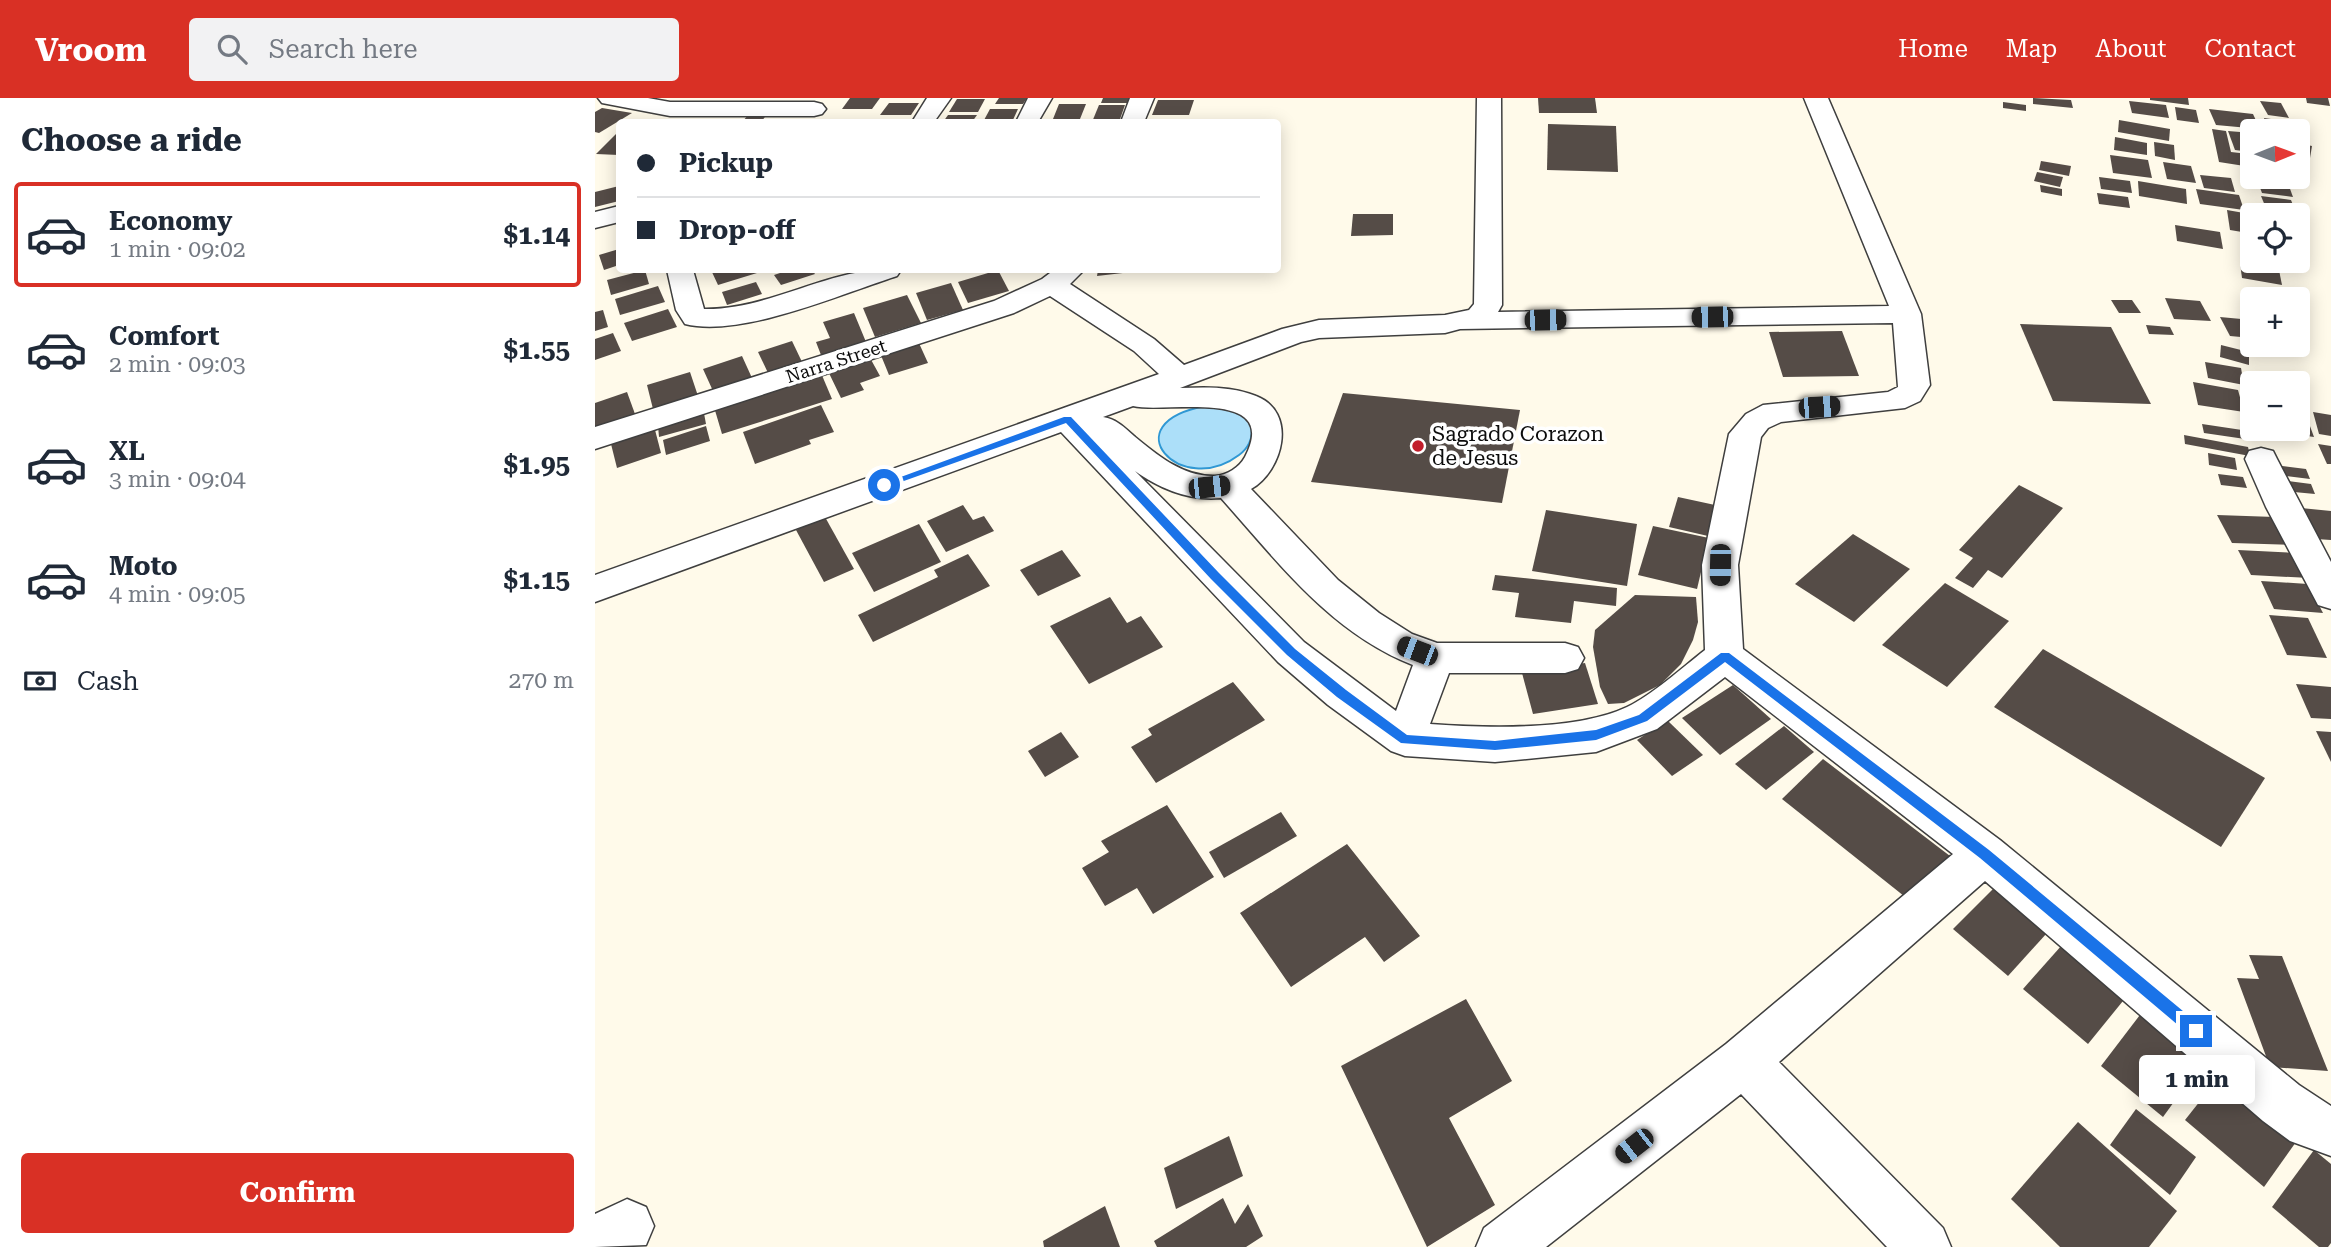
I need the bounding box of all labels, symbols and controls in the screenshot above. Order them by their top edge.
search box [189,18,679,81]
text: Vroom [35,30,147,69]
icon: search [213,30,251,68]
text: Search here [269,34,418,64]
text: Home [1898,35,1968,63]
text: Map [2006,35,2057,63]
text: About [2095,35,2166,63]
text: Contact [2204,35,2296,63]
north arrow [2240,119,2310,189]
map controls [2240,119,2310,441]
text: Choose a ride [21,121,242,159]
text: Pickup [679,148,773,178]
icon: car [25,203,88,266]
button: locate [2240,203,2310,273]
text: Economy [109,206,232,236]
text: Drop-off [679,215,795,245]
text: $1.14 [504,220,570,250]
text: 1 min · 09:02 [109,236,246,263]
button: + [2240,287,2310,357]
car [1691,306,1734,328]
car [1524,309,1567,331]
icon: car [25,318,88,381]
text: Comfort [109,321,219,351]
text: $1.55 [504,335,570,365]
street label: Narra Street [783,335,889,387]
text: 2 min · 09:03 [109,351,246,378]
button: − [2240,371,2310,441]
car [1798,395,1841,419]
place label: Sagrado Corazon de Jesus [1432,422,1604,470]
icon: car [25,433,88,496]
text: XL [109,436,145,466]
marker: Sagrado Corazon de Jesus [1410,438,1426,454]
text: $1.95 [504,450,570,480]
text: 3 min · 09:04 [109,466,246,493]
route start [868,469,900,501]
car [1188,474,1231,500]
car [1710,544,1731,586]
icon: car [25,548,88,611]
text: Moto [109,551,178,581]
text: $1.15 [504,565,570,595]
text: 4 min · 09:05 [109,581,246,608]
car [1394,634,1441,668]
icon: cash [21,662,59,700]
text: Cash [77,666,139,696]
text: 270 m [509,667,574,694]
route end [2180,1015,2212,1047]
callout: 1 min [2138,1056,2254,1104]
text: 1 min [2165,1066,2229,1093]
car [1611,1125,1658,1167]
button: Confirm [21,1153,574,1233]

